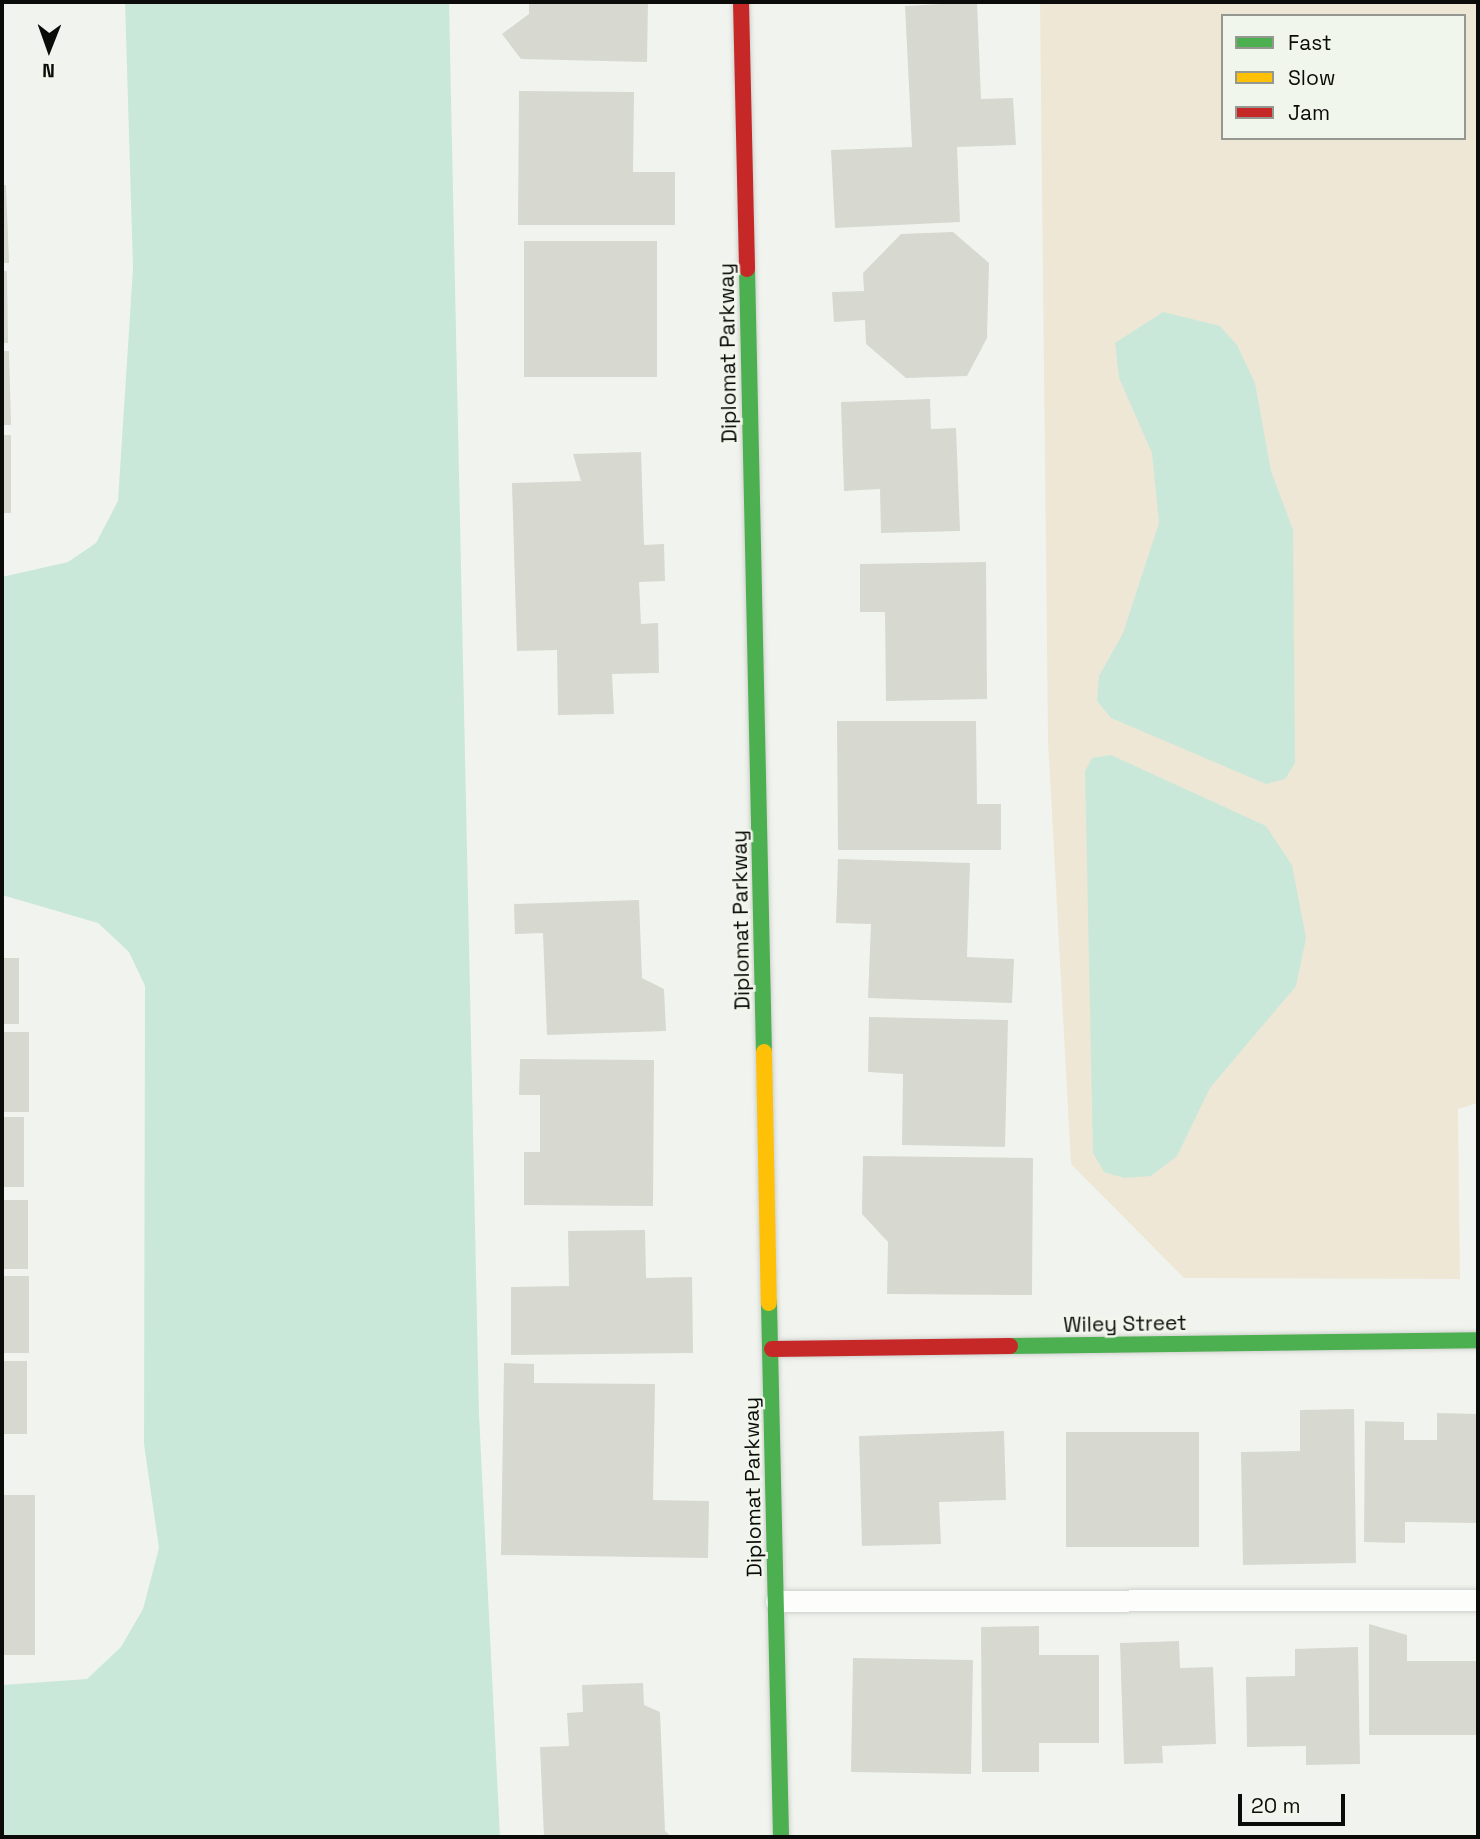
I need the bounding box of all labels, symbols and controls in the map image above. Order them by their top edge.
north arrow [14,14,84,84]
legend [1221,14,1466,140]
text: Fast [1288,29,1332,56]
text: N [42,58,55,83]
text: Slow [1288,64,1336,91]
text: Jam [1288,99,1330,126]
street label: Diplomat Parkway [714,263,742,443]
street label: Diplomat Parkway [727,830,755,1010]
street label: Wiley Street [1063,1310,1187,1338]
street label: Diplomat Parkway [739,1397,767,1577]
scale bar [1242,1780,1349,1824]
text: 20 m [1251,1792,1301,1819]

